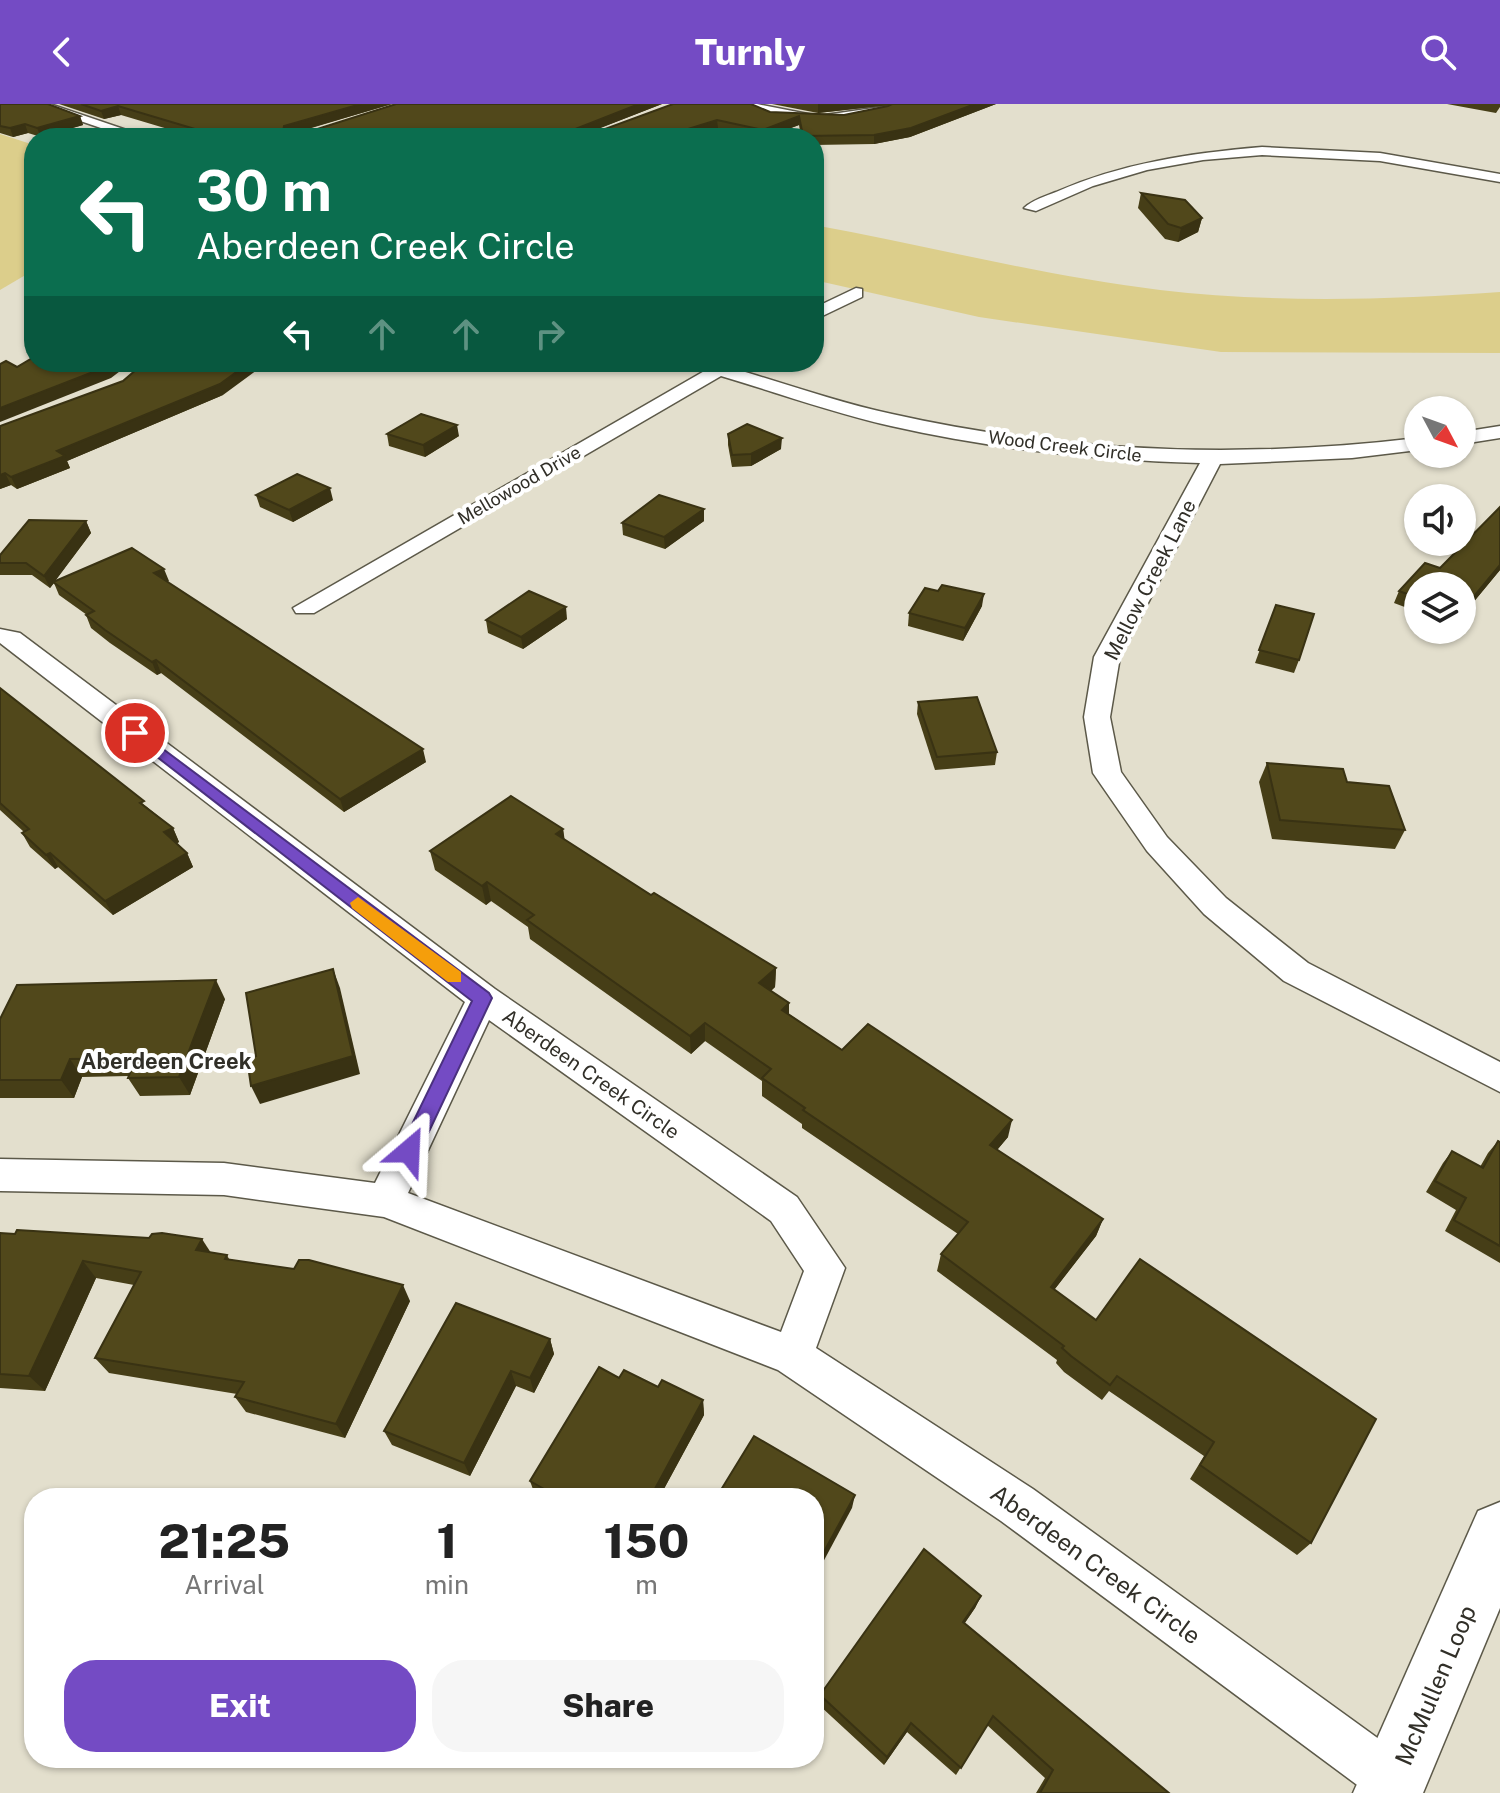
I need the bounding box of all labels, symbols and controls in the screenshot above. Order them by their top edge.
icon: back [40,30,84,74]
icon: search [1416,30,1460,74]
text: Turnly [695,31,805,73]
text: 30 m [196,158,332,224]
icon: left [64,160,168,264]
text: Aberdeen Creek Circle [196,225,575,267]
icon: left [276,312,320,356]
icon: ahead [360,312,404,356]
icon: ahead [444,312,488,356]
icon: right [528,312,572,356]
north arrow [1404,396,1476,468]
map controls [1404,396,1476,644]
street label: Wood Creek Circle [987,426,1143,466]
street label: Mellowood Drive [454,441,584,529]
button: sound [1404,484,1476,556]
street label: Mellow Creek Lane [1099,496,1201,664]
button: layers [1404,572,1476,644]
pin [101,699,169,767]
icon: arrive [113,711,157,755]
street label: Aberdeen Creek Circle [498,1004,684,1144]
district label: Aberdeen Creek [81,1048,252,1074]
position arrow [367,1109,451,1193]
street label: Aberdeen Creek Circle [986,1478,1206,1650]
text: 21:25 [159,1512,290,1569]
text: 1 [436,1512,457,1569]
text: 150 [604,1512,689,1569]
text: Arrival [184,1569,265,1600]
text: min [425,1569,469,1600]
text: m [635,1569,658,1600]
street label: McMullen Loop [1389,1601,1481,1769]
button: Exit [64,1660,416,1752]
button: Share [432,1660,784,1752]

